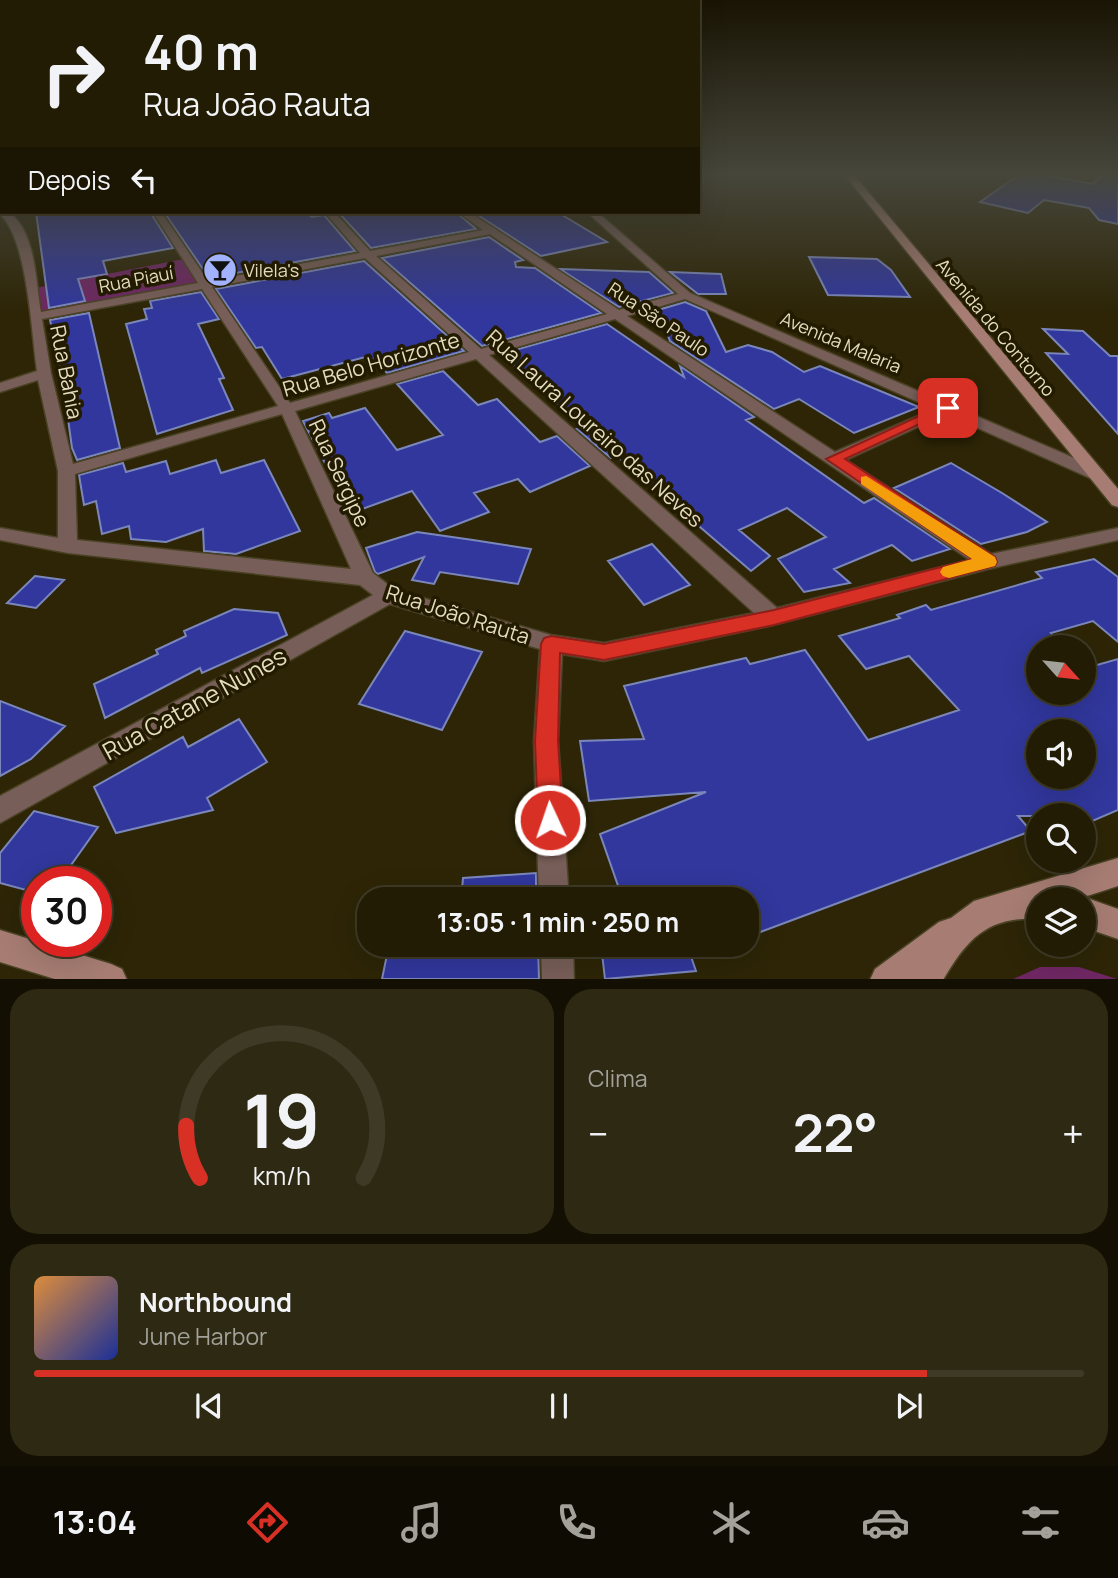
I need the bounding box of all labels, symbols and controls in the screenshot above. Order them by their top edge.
text: 40 m [143,18,259,85]
icon: right [28,28,119,119]
text: Rua João Rauta [143,82,371,126]
icon: left [125,161,163,199]
text: Depois [28,162,111,198]
bar icon: Vilela's [201,251,239,289]
street label: Avenida do Contorno [931,253,1061,401]
place label: Vilela's [244,258,299,282]
street label: Rua Piauí [97,260,175,298]
street label: Rua São Paulo [604,276,714,362]
street label: Avenida Malaria [777,306,905,378]
street label: Rua Bahia [44,323,90,421]
street label: Rua Laura Loureiro das Neves [481,323,709,533]
street label: Rua Belo Horizonte [279,325,463,403]
pin [918,378,978,438]
icon: arrive [929,389,967,427]
street label: Rua Sergipe [303,415,377,531]
street label: Rua João Rauta [383,578,533,650]
north arrow [1026,635,1096,705]
map controls [1026,635,1096,957]
street label: Rua Catane Nunes [96,639,292,767]
button: sound [1026,719,1096,789]
position arrow [513,783,587,857]
button: search [1026,803,1096,873]
speed limit sign: 30 [21,866,112,957]
button: layers [1026,887,1096,957]
text: 13:05 · 1 min · 250 m [437,904,679,940]
text: Clima [588,1062,647,1094]
text: 19 [243,1070,321,1170]
text: 22° [793,1097,878,1168]
text: − [588,1107,609,1159]
text: + [1062,1107,1084,1159]
text: km/h [253,1157,311,1192]
text: Northbound [139,1284,292,1320]
text: June Harbor [139,1320,267,1352]
icon: previous [190,1387,228,1425]
icon: pause [540,1387,578,1425]
icon: next [890,1387,928,1425]
icon: directions [243,1498,292,1547]
icon: music [397,1498,446,1547]
icon: phone [552,1498,601,1547]
icon: climate [707,1498,756,1547]
icon: car [861,1498,910,1547]
icon: filters [1016,1498,1065,1547]
text: 13:04 [53,1500,137,1544]

